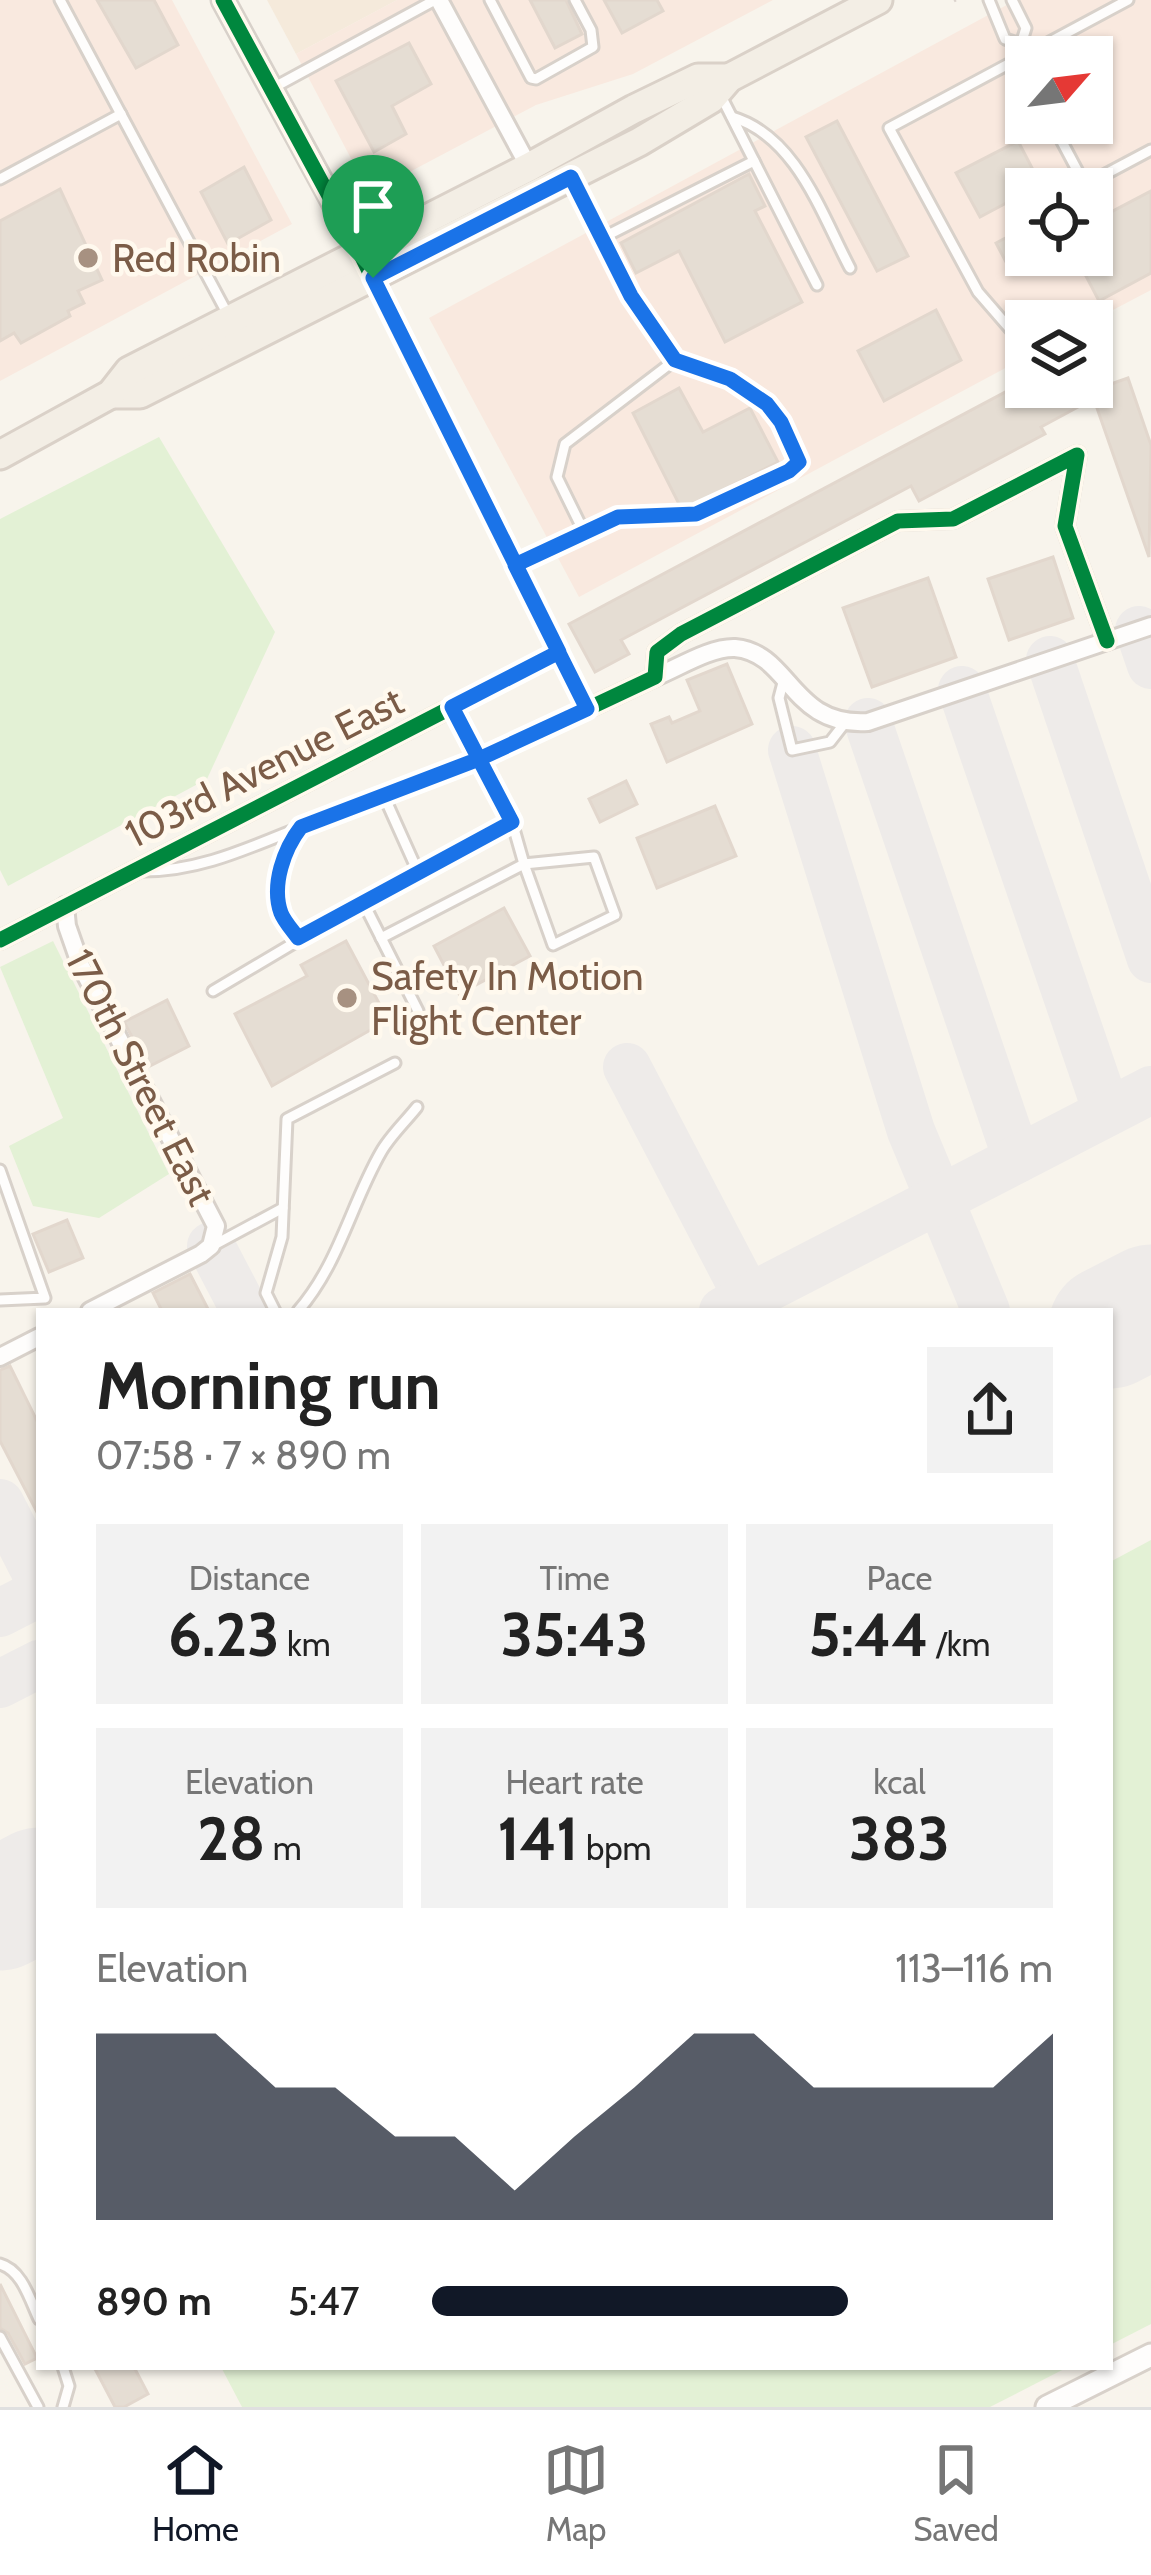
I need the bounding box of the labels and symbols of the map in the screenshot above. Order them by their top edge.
north arrow [1005,36,1113,144]
pin [322,155,424,278]
place label: Red Robin [112,234,281,282]
marker: Red Robin [75,245,101,271]
street label: 103rd Avenue East [117,676,411,858]
street label: 170th Street East [56,941,226,1213]
place label: Safety In Motion Flight Center [371,952,644,1045]
marker: Safety In Motion Flight Center [334,985,360,1011]

